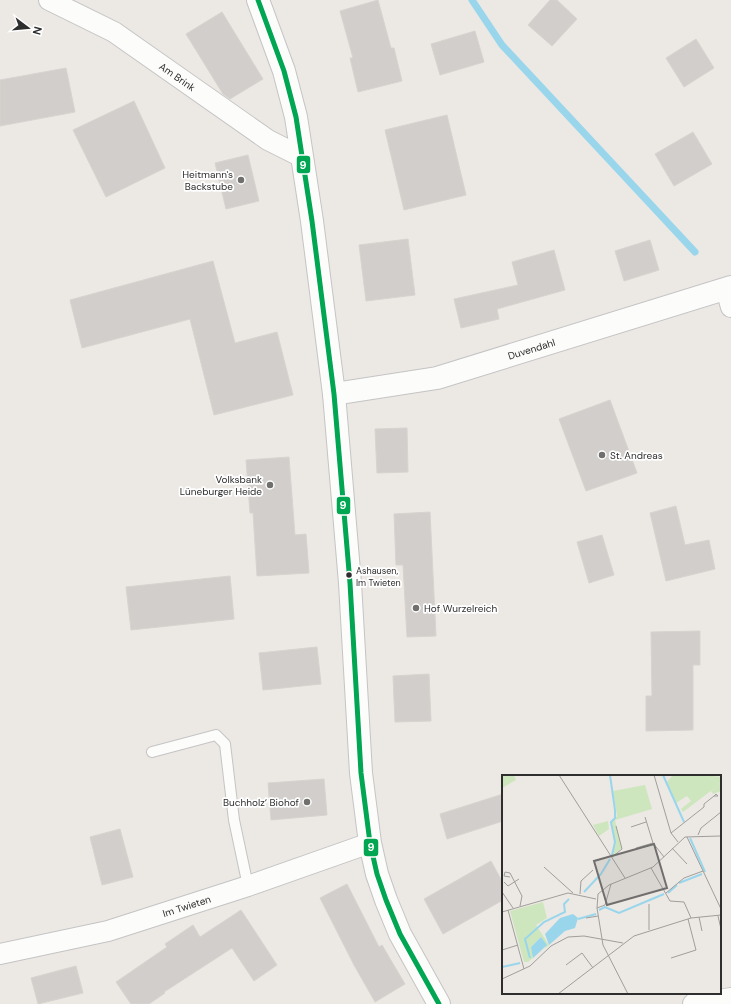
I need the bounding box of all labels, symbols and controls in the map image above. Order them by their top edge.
north arrow [8,8,48,48]
text: N [30,25,45,37]
street label: Am Brink [157,60,198,94]
line badge: 9 [296,155,311,174]
text: 9 [300,158,307,172]
place label: Heitmann's Backstube [182,168,233,193]
marker: Heitmann's Backstube [236,175,246,185]
street label: Duvendahl [506,336,557,363]
place label: St. Andreas [610,449,663,462]
marker: St. Andreas [597,450,607,460]
place label: Volksbank Lüneburger Heide [180,473,262,498]
marker: Volksbank Lüneburger Heide [265,480,275,490]
line badge: 9 [336,496,351,515]
text: 9 [340,498,347,512]
place label: Ashausen, Im Twieten [356,565,401,589]
marker: Ashausen, Im Twieten [344,570,354,580]
place label: Hof Wurzelreich [424,602,498,615]
marker: Hof Wurzelreich [411,603,421,613]
inset map [502,775,721,994]
place label: Buchholz‘ Biohof [223,796,300,809]
marker: Buchholz‘ Biohof [302,797,312,807]
line badge: 9 [363,838,379,857]
text: 9 [368,840,375,854]
street label: Im Twieten [161,892,213,920]

